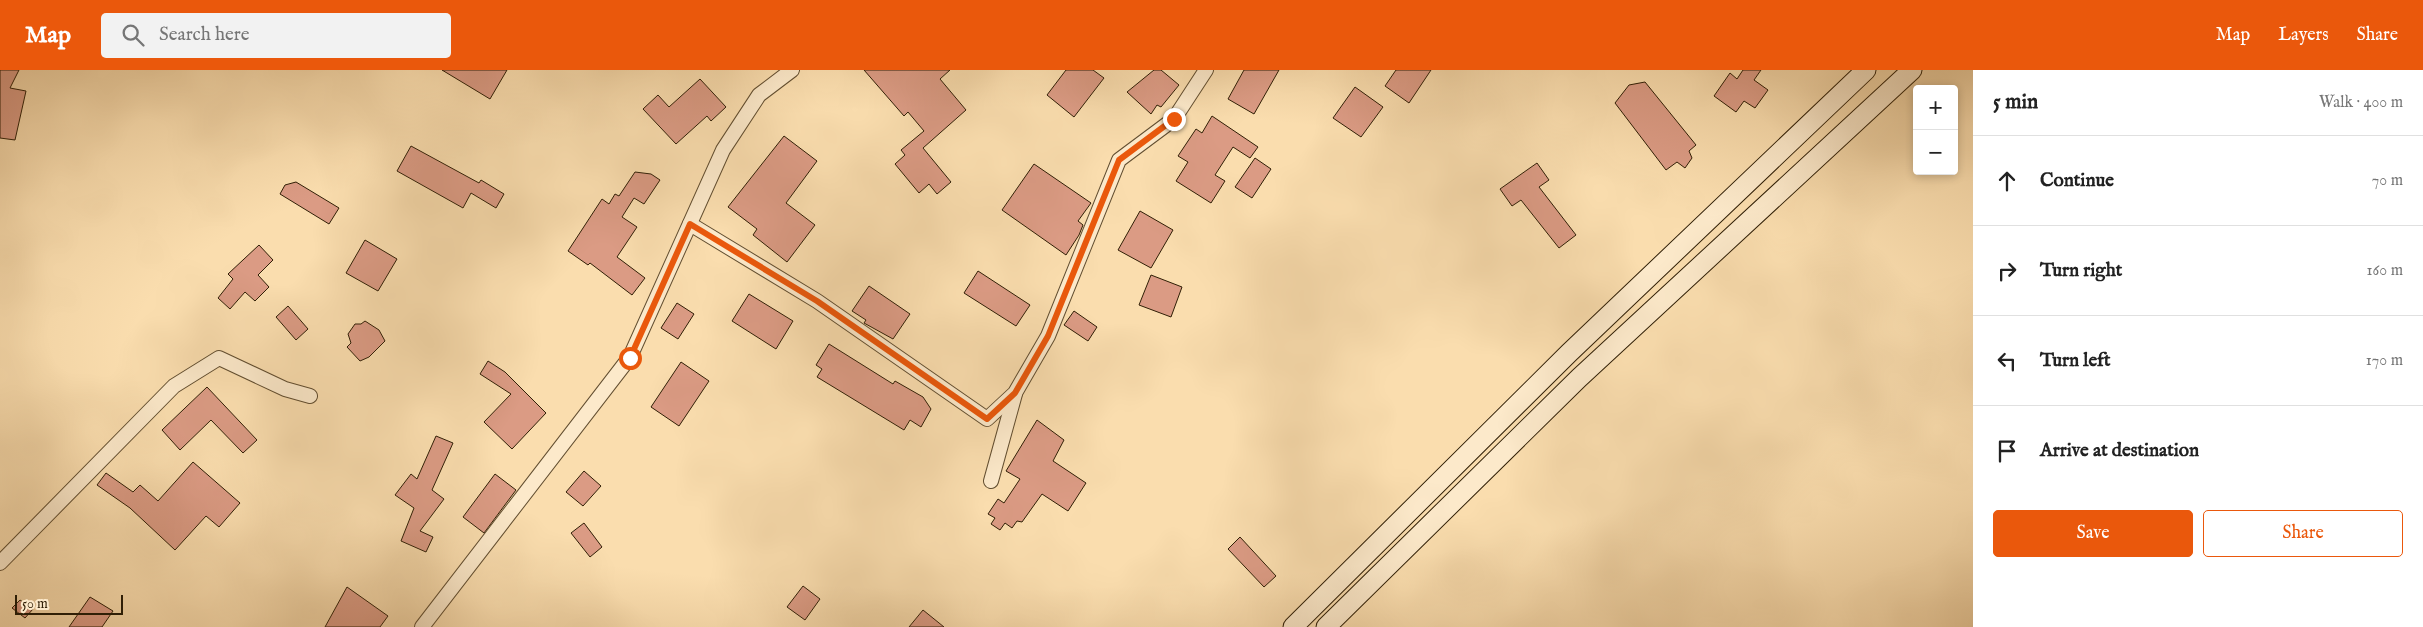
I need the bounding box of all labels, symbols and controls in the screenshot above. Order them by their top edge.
search box [101,13,451,58]
text: Map [25,20,71,51]
icon: search [119,21,147,49]
text: Search here [159,23,250,47]
text: Map [2216,24,2250,47]
text: Layers [2278,24,2329,47]
text: Share [2357,24,2398,47]
map controls [1913,85,1958,175]
button: + [1913,85,1958,130]
text: 5 min [1993,89,2038,116]
text: Walk · 400 m [2319,93,2403,113]
route end [1163,108,1186,131]
button: − [1913,130,1958,175]
icon: ahead [1993,167,2021,195]
text: Continue [2040,169,2114,193]
text: 70 m [2372,171,2403,191]
icon: right [1993,257,2021,285]
text: Turn right [2040,259,2122,283]
text: 160 m [2367,261,2403,281]
route start [619,347,642,370]
icon: left [1993,347,2021,375]
text: Turn left [2040,349,2111,373]
text: 170 m [2366,351,2403,371]
icon: arrive [1993,437,2021,465]
text: Arrive at destination [2040,439,2199,463]
button: Save [1993,510,2193,557]
button: Share [2203,510,2403,557]
scale bar [15,592,122,615]
text: 50 m [22,595,48,613]

